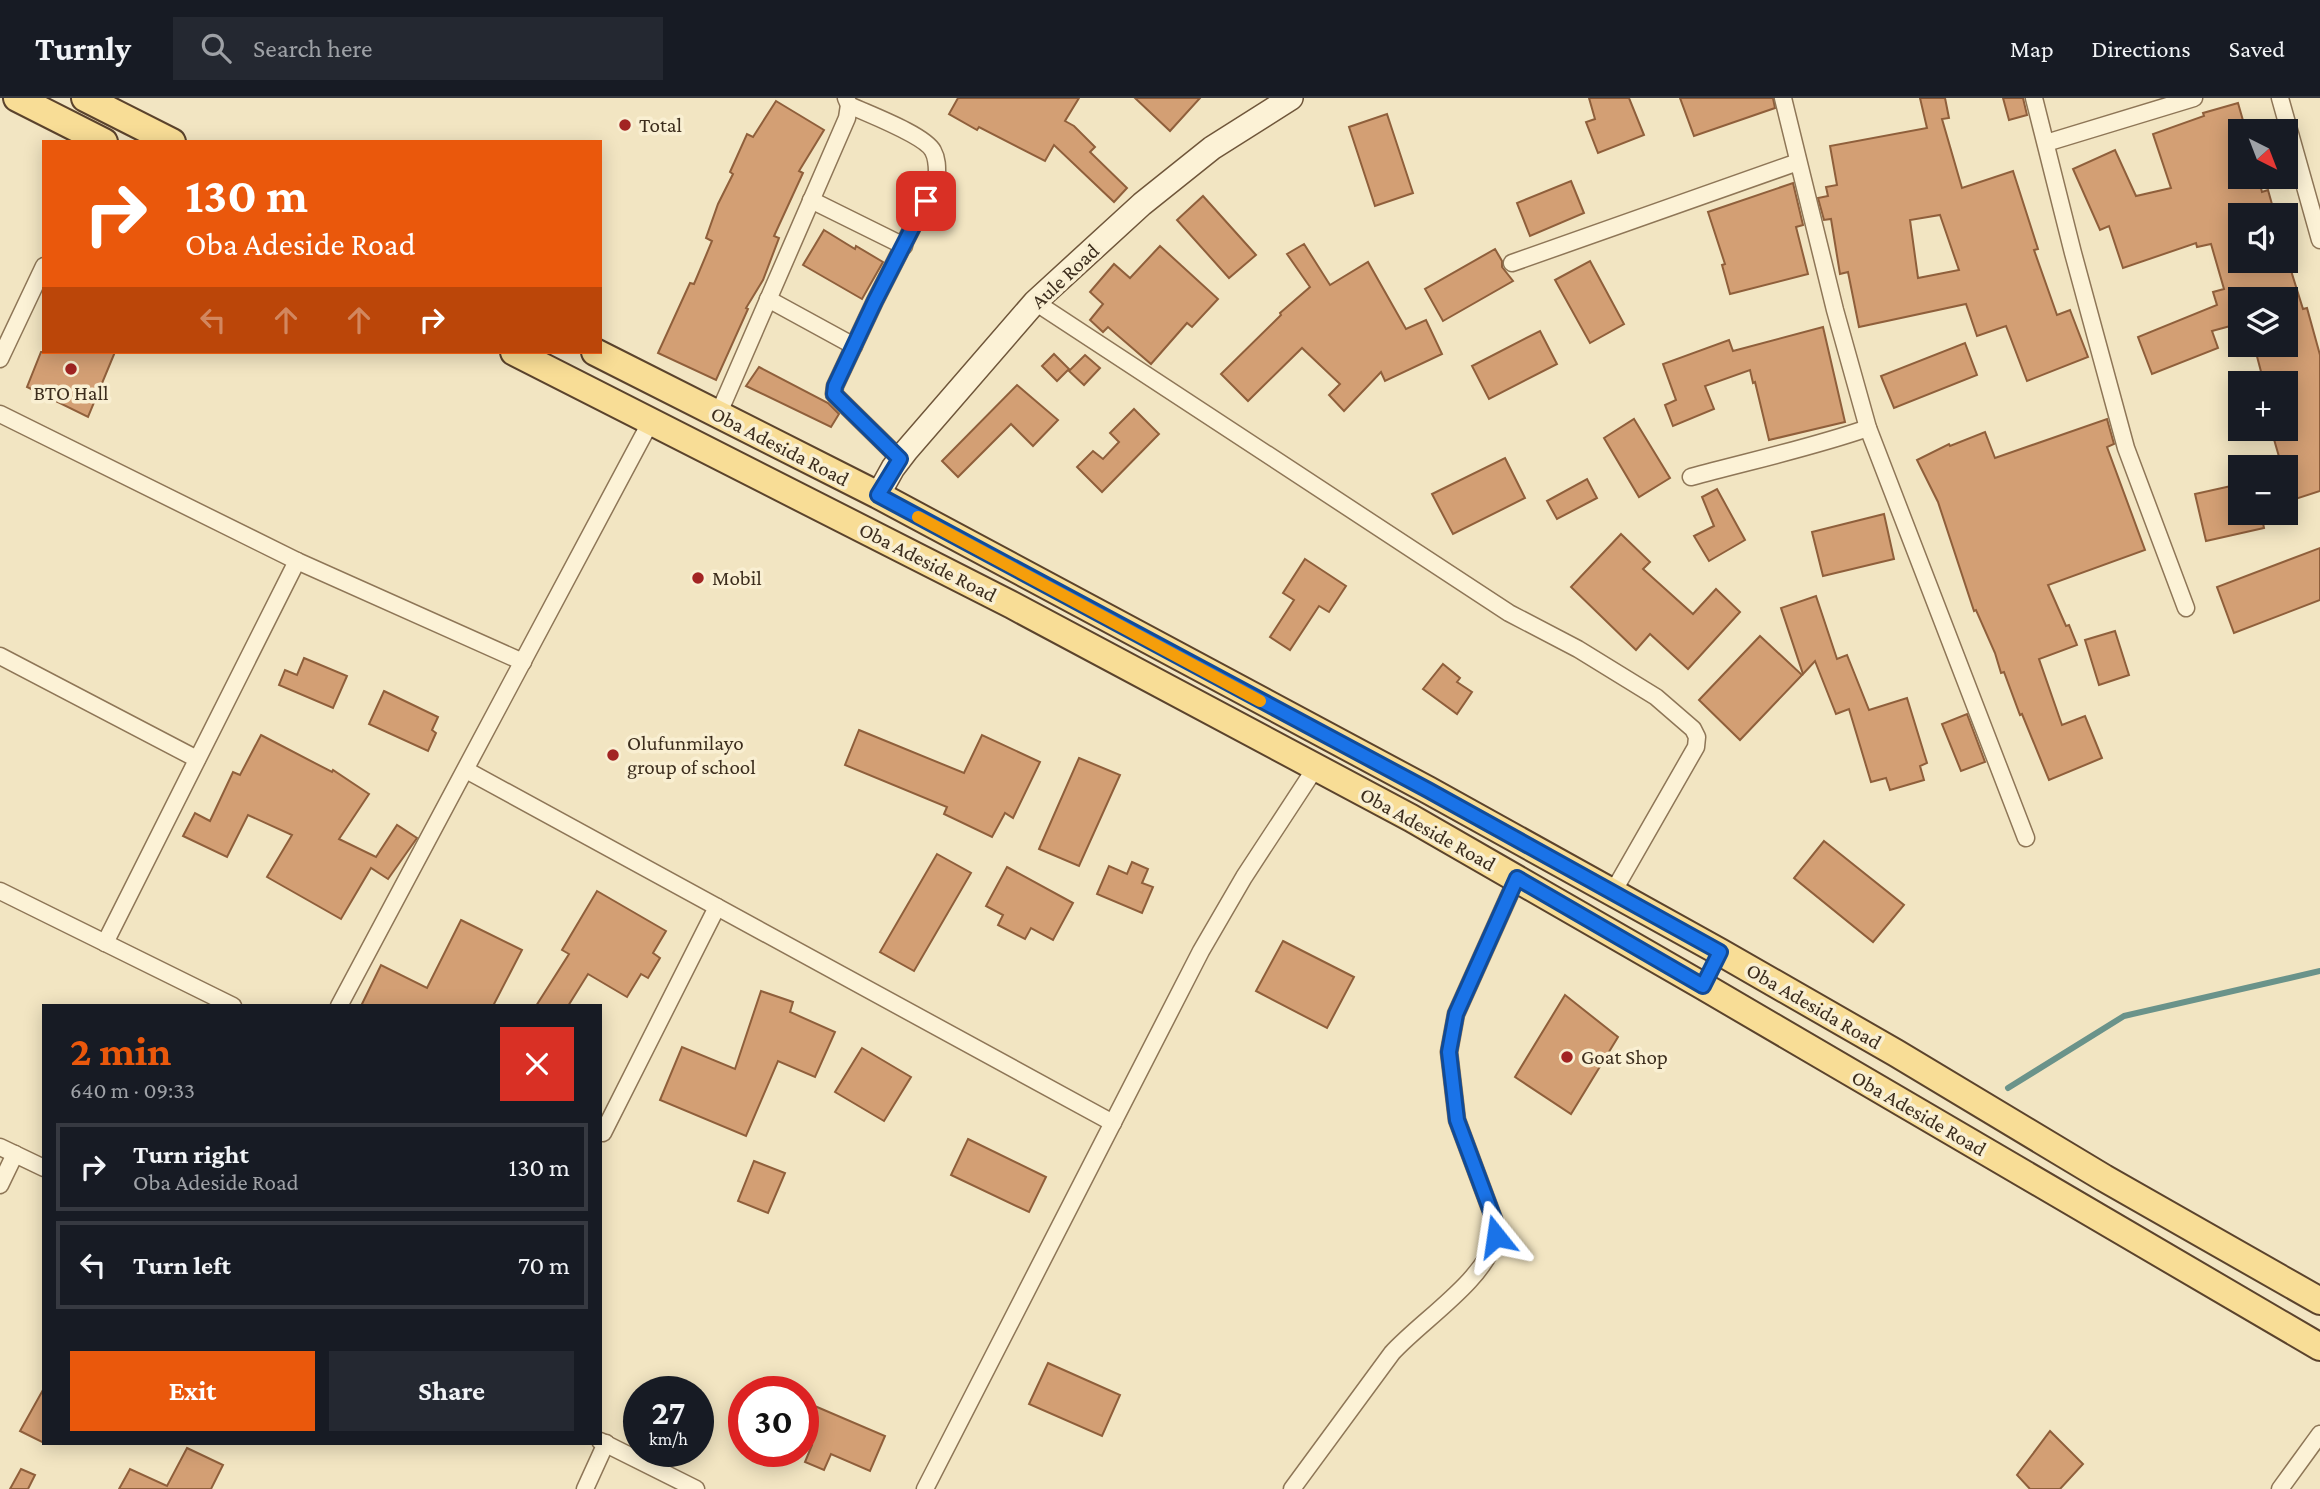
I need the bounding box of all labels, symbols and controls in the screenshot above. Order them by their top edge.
search box [173,17,663,80]
icon: search [197,29,235,67]
text: Turnly [35,30,131,67]
text: Search here [253,34,372,63]
text: Map [2010,35,2054,62]
text: Directions [2092,35,2191,62]
text: Saved [2229,35,2285,62]
place label: Total [639,113,682,137]
marker: Total [617,117,633,133]
north arrow [2228,119,2298,189]
map controls [2228,119,2298,525]
icon: right [70,168,161,259]
text: 130 m [185,168,308,223]
pin [896,171,956,231]
icon: arrive [907,182,945,220]
button: sound [2228,203,2298,273]
text: Oba Adeside Road [185,226,416,262]
street label: Aule Road [1026,239,1104,313]
button: layers [2228,287,2298,357]
icon: left [194,301,232,339]
icon: ahead [267,301,305,339]
icon: ahead [340,301,378,339]
icon: right [413,301,451,339]
marker: BTO Hall [63,361,79,377]
button: + [2228,371,2298,441]
place label: BTO Hall [33,381,109,405]
street label: Oba Adesida Road [707,401,853,491]
button: − [2228,455,2298,525]
street label: Oba Adeside Road [855,517,1001,607]
place label: Mobil [712,566,762,590]
marker: Mobil [690,570,706,586]
place label: Olufunmilayo group of school [627,731,756,779]
marker: Olufunmilayo group of school [605,747,621,763]
street label: Oba Adeside Road [1356,782,1500,876]
street label: Oba Adesida Road [1742,958,1886,1054]
text: 2 min [70,1027,171,1074]
button: close [500,1027,574,1101]
place label: Goat Shop [1581,1045,1668,1069]
marker: Goat Shop [1559,1049,1575,1065]
street label: Oba Adeside Road [1848,1065,1990,1161]
text: 640 m · 09:33 [70,1077,195,1103]
text: Turn right [133,1140,249,1169]
icon: right [74,1148,112,1186]
text: 130 m [509,1153,570,1182]
text: Oba Adeside Road [133,1169,299,1195]
position arrow [1459,1199,1533,1273]
icon: left [74,1246,112,1284]
text: Turn left [133,1251,231,1280]
text: 70 m [518,1251,570,1280]
button: Exit [70,1351,315,1431]
button: Share [329,1351,574,1431]
speed limit sign: 30 [728,1376,819,1467]
text: 27 [652,1393,685,1432]
text: km/h [649,1429,688,1449]

